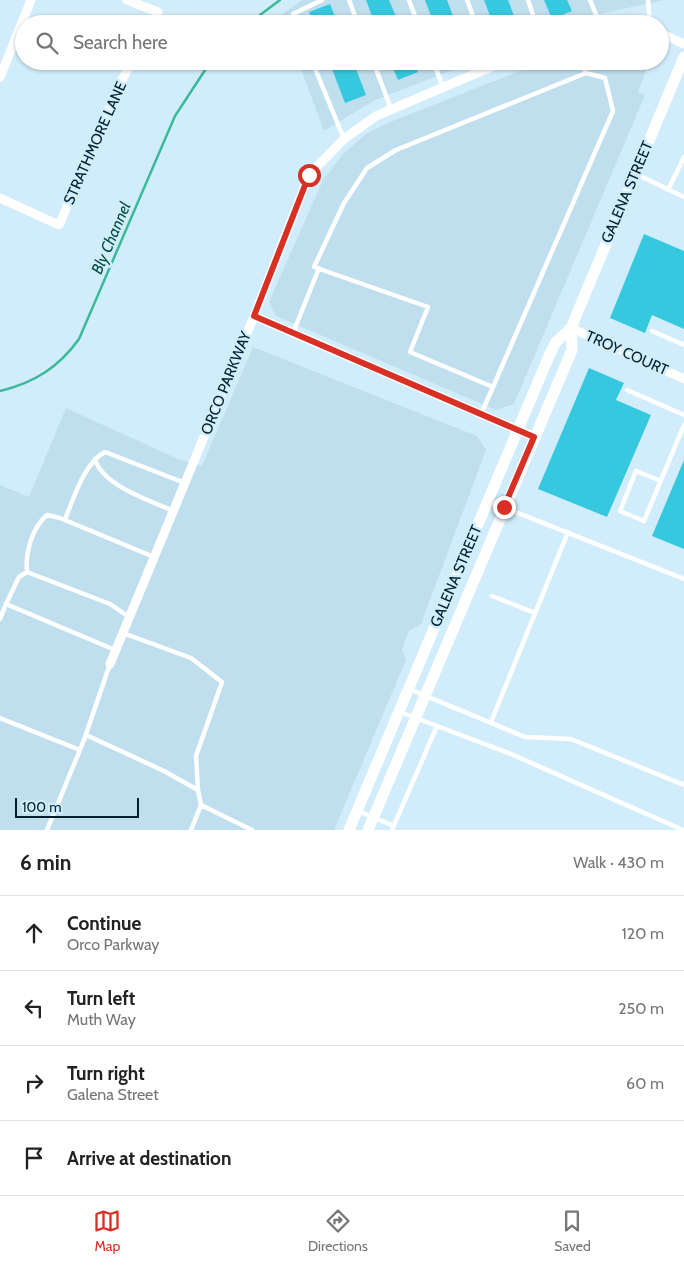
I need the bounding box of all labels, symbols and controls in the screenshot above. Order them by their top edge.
search box [15,15,669,70]
icon: search [33,29,61,57]
text: Search here [73,31,167,54]
street label: STRATHMORE LANE [60,79,130,207]
street label: GALENA STREET [597,138,657,246]
route start [298,164,321,187]
water label: Bly Channel [87,199,135,277]
street label: TROY COURT [583,327,671,379]
street label: ORCO PARKWAY [197,328,255,437]
route end [493,496,516,519]
street label: GALENA STREET [426,522,486,630]
scale bar [15,795,139,818]
text: 100 m [22,798,62,816]
text: 6 min [20,850,71,875]
text: Walk · 430 m [573,853,664,872]
text: Continue [67,912,141,935]
icon: ahead [20,919,48,947]
text: 120 m [622,924,664,943]
text: Orco Parkway [67,935,159,954]
text: Turn left [67,987,135,1010]
icon: left [20,994,48,1022]
text: 250 m [618,999,664,1018]
text: Muth Way [67,1010,136,1029]
text: Turn right [67,1062,145,1085]
icon: right [20,1069,48,1097]
text: 60 m [626,1074,664,1093]
text: Galena Street [67,1085,159,1104]
icon: arrive [20,1144,48,1172]
text: Arrive at destination [67,1147,231,1170]
tab: Map [93,1207,121,1255]
tab: Directions [308,1207,368,1255]
tab: Saved [554,1207,591,1255]

